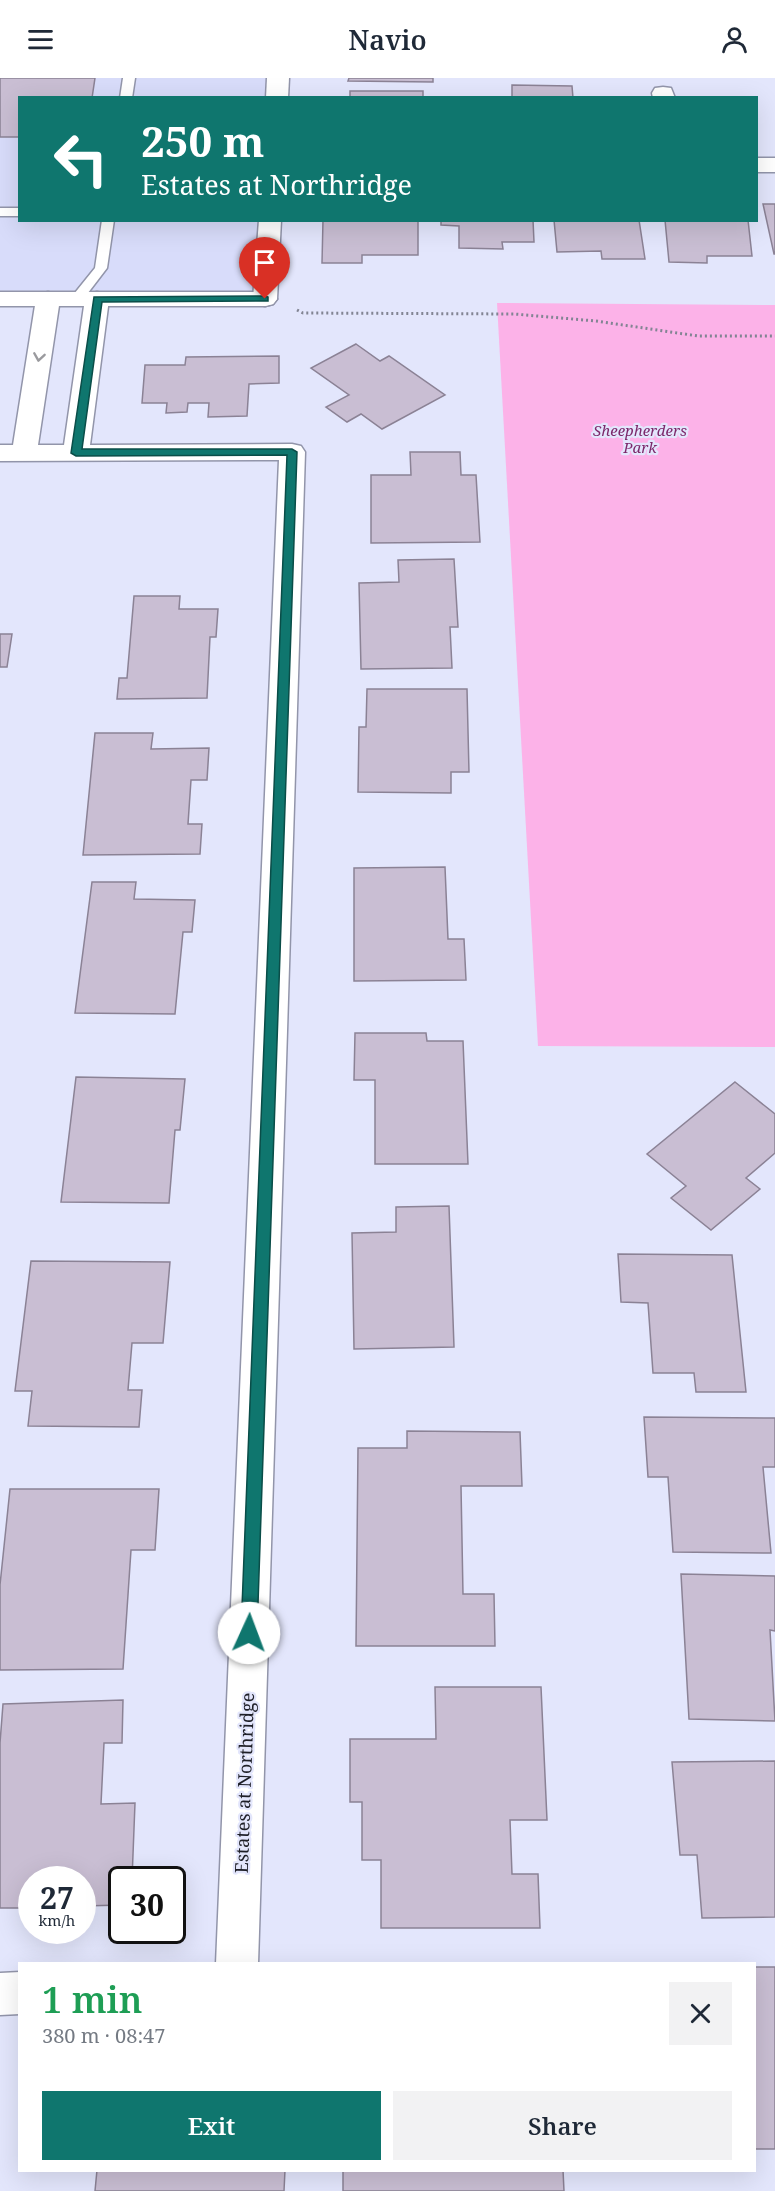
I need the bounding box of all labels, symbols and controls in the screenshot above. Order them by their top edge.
text: Navio [348,21,427,58]
icon: menu [24,23,57,56]
icon: person [718,23,751,56]
text: 250 m [141,112,265,169]
icon: left [42,120,120,198]
text: Estates at Northridge [141,166,412,203]
pin [239,237,290,299]
icon: arrive [248,246,281,279]
one-way arrow [34,353,46,362]
park label: Sheepherders Park [593,420,687,457]
position arrow [217,1601,281,1665]
street label: Estates at Northridge [229,1692,259,1874]
speed limit sign: 30 [108,1866,186,1944]
text: 27 [40,1877,74,1918]
text: km/h [39,1910,75,1930]
text: 1 min [42,1975,143,2024]
button: close [669,1982,732,2045]
text: 380 m · 08:47 [42,2022,165,2049]
button: Exit [42,2091,381,2160]
button: Share [393,2091,732,2160]

